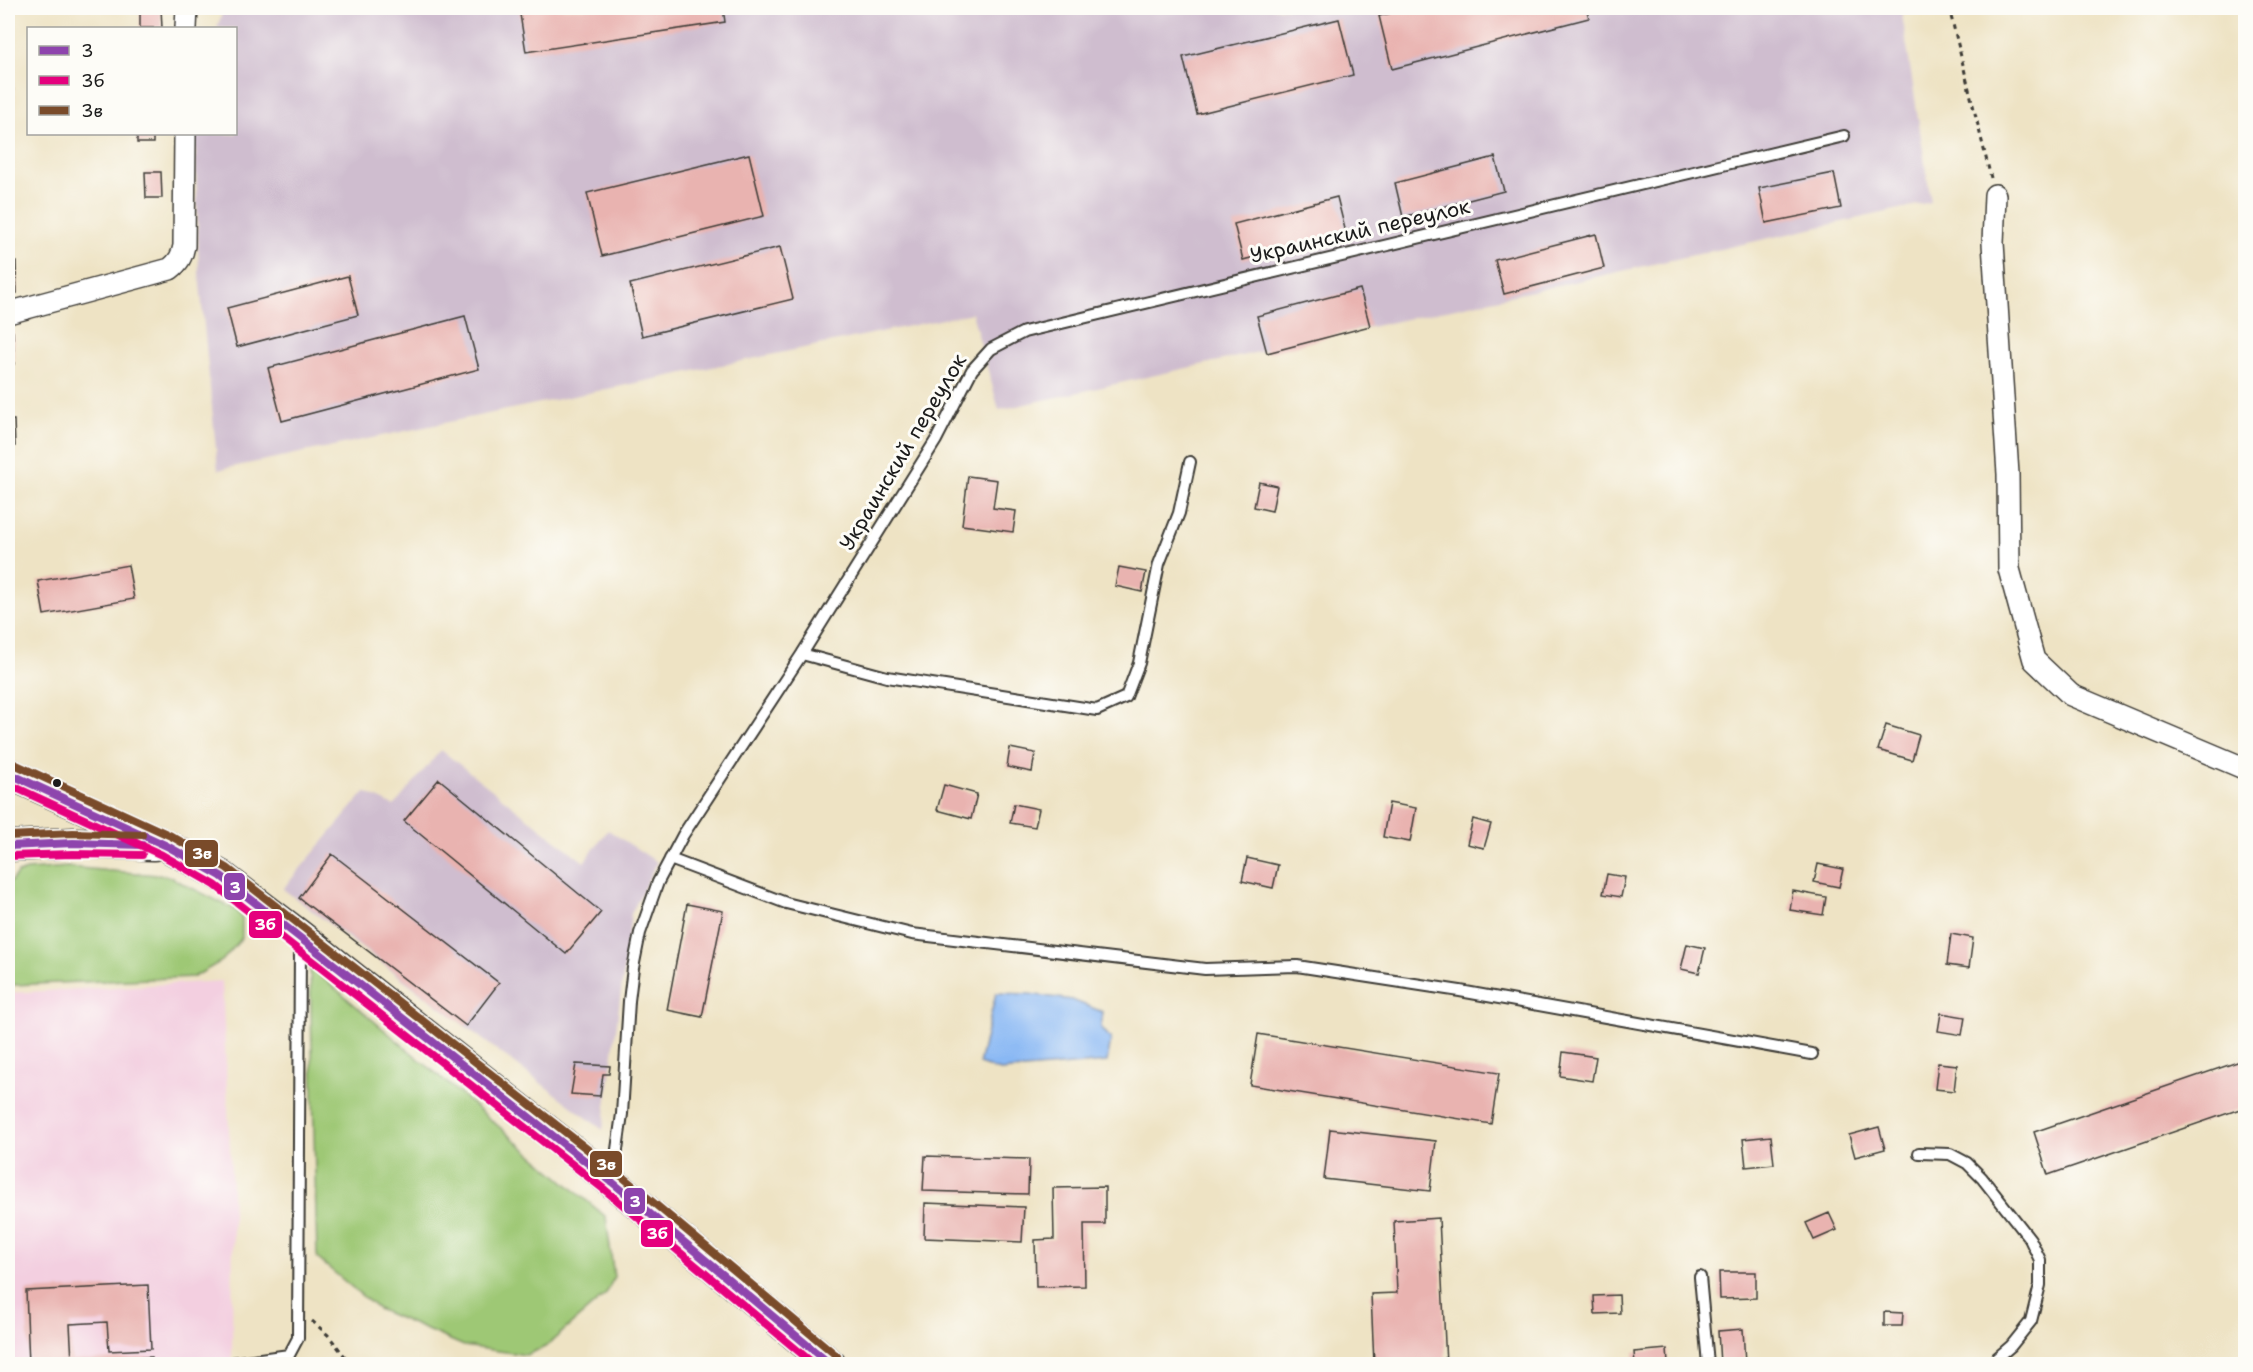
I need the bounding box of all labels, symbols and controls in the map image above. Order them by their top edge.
legend [27,27,237,135]
text: 3 [81,39,94,63]
text: 3б [81,69,105,93]
text: 3в [81,99,103,123]
street label: Украинский переулок [1247,192,1473,270]
street label: Украинский переулок [833,348,973,556]
unlabelled marker [51,777,63,789]
line badge: 3в [184,839,219,868]
text: 3в [192,843,212,864]
line badge: 3 [223,872,246,901]
text: 3 [229,877,241,898]
line badge: 3б [248,910,283,939]
text: 3б [254,914,276,935]
line badge: 3в [589,1150,623,1178]
text: 3в [596,1154,616,1175]
line badge: 3 [623,1187,646,1215]
text: 3 [629,1191,641,1212]
line badge: 3б [640,1219,674,1248]
text: 3б [646,1223,668,1244]

